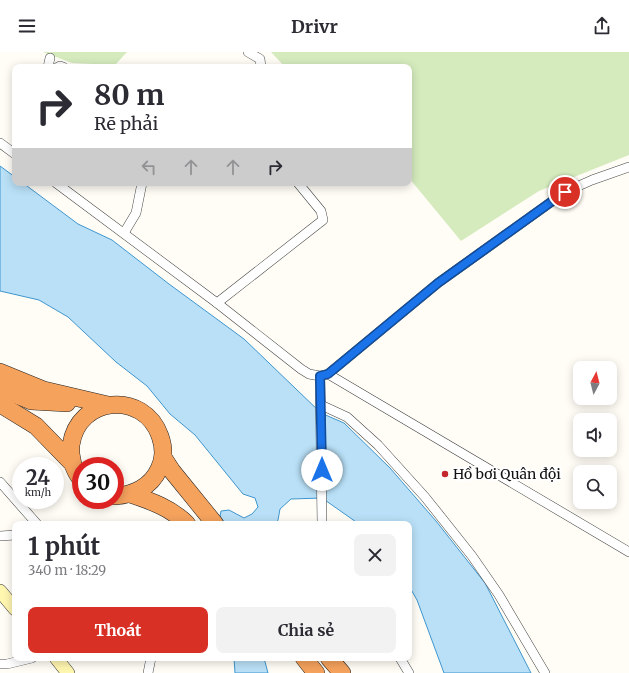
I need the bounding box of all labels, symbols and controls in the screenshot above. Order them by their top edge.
icon: menu [16,15,38,37]
text: Drivr [291,15,338,38]
icon: share [591,15,613,37]
text: 80 m [94,77,165,113]
icon: right [28,80,80,132]
text: Rẽ phải [94,112,158,135]
icon: left [138,156,160,178]
icon: ahead [180,156,202,178]
icon: ahead [222,156,244,178]
icon: right [264,156,286,178]
pin [548,175,582,209]
icon: arrive [554,181,576,203]
north arrow [573,361,617,405]
map controls [573,361,617,509]
button: sound [573,413,617,457]
position arrow [301,449,343,491]
speed limit sign: 30 [72,457,124,509]
text: 24 [26,465,50,490]
place label: Hồ bơi Quân đội [453,465,561,483]
button: search [573,465,617,509]
marker: Hồ bơi Quân đội [440,469,450,479]
text: km/h [25,486,51,499]
text: 1 phút [28,531,100,562]
button: close [354,534,396,576]
text: 340 m · 18:29 [28,562,106,579]
button: Thoát [28,607,208,653]
button: Chia sẻ [216,607,396,653]

